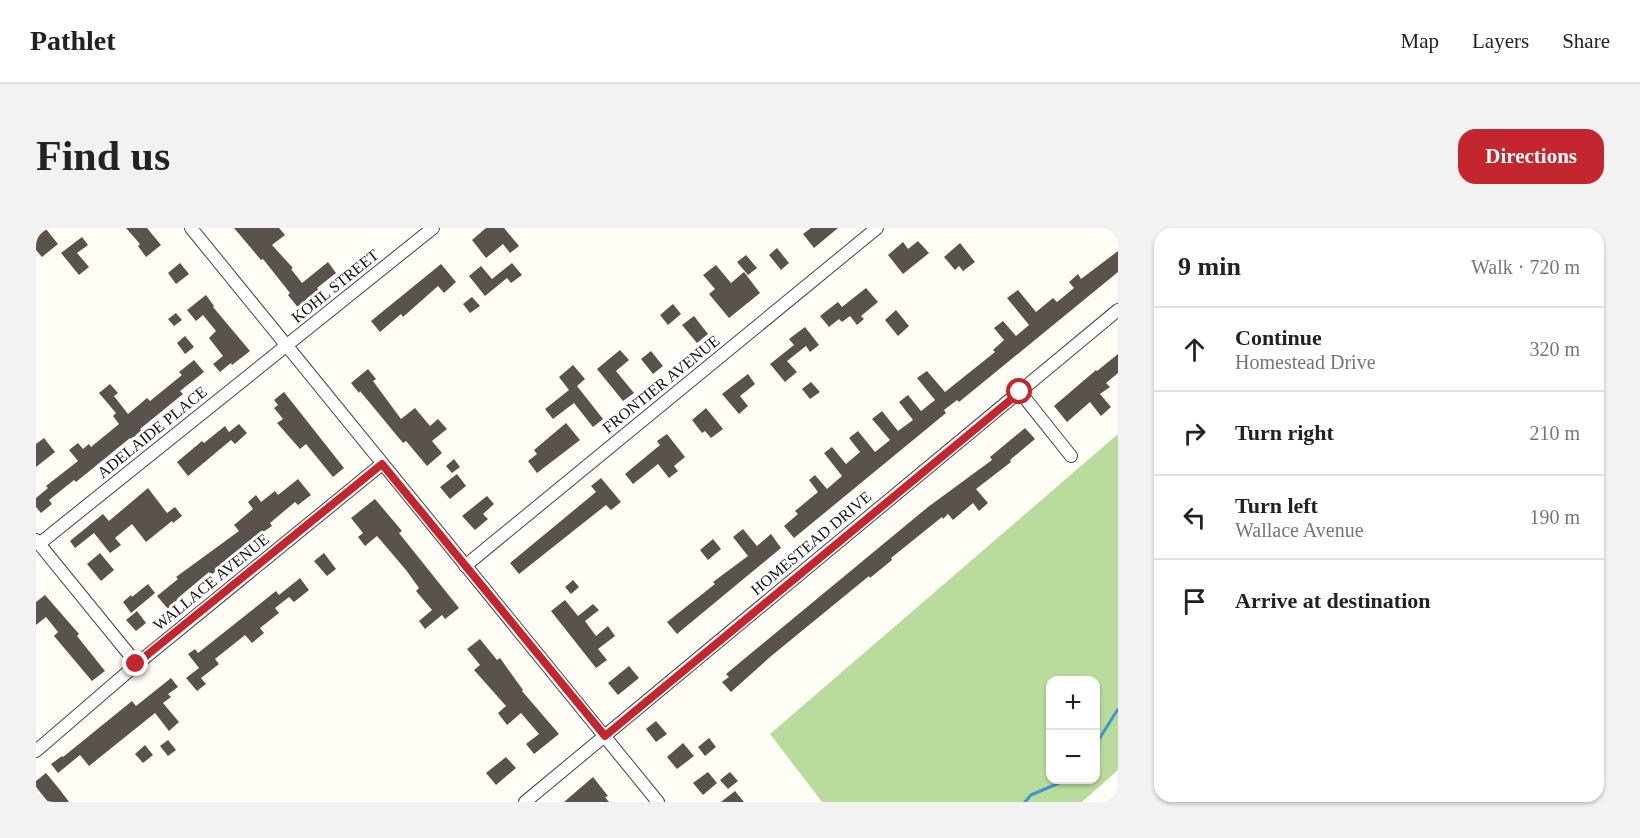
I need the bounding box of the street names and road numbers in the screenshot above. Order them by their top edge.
street label: KOHL STREET [288,246,382,326]
street label: FRONTIER AVENUE [599,332,723,436]
street label: ADELAIDE PLACE [94,383,210,481]
street label: HOMESTEAD DRIVE [747,488,875,598]
street label: WALLACE AVENUE [150,530,272,634]

